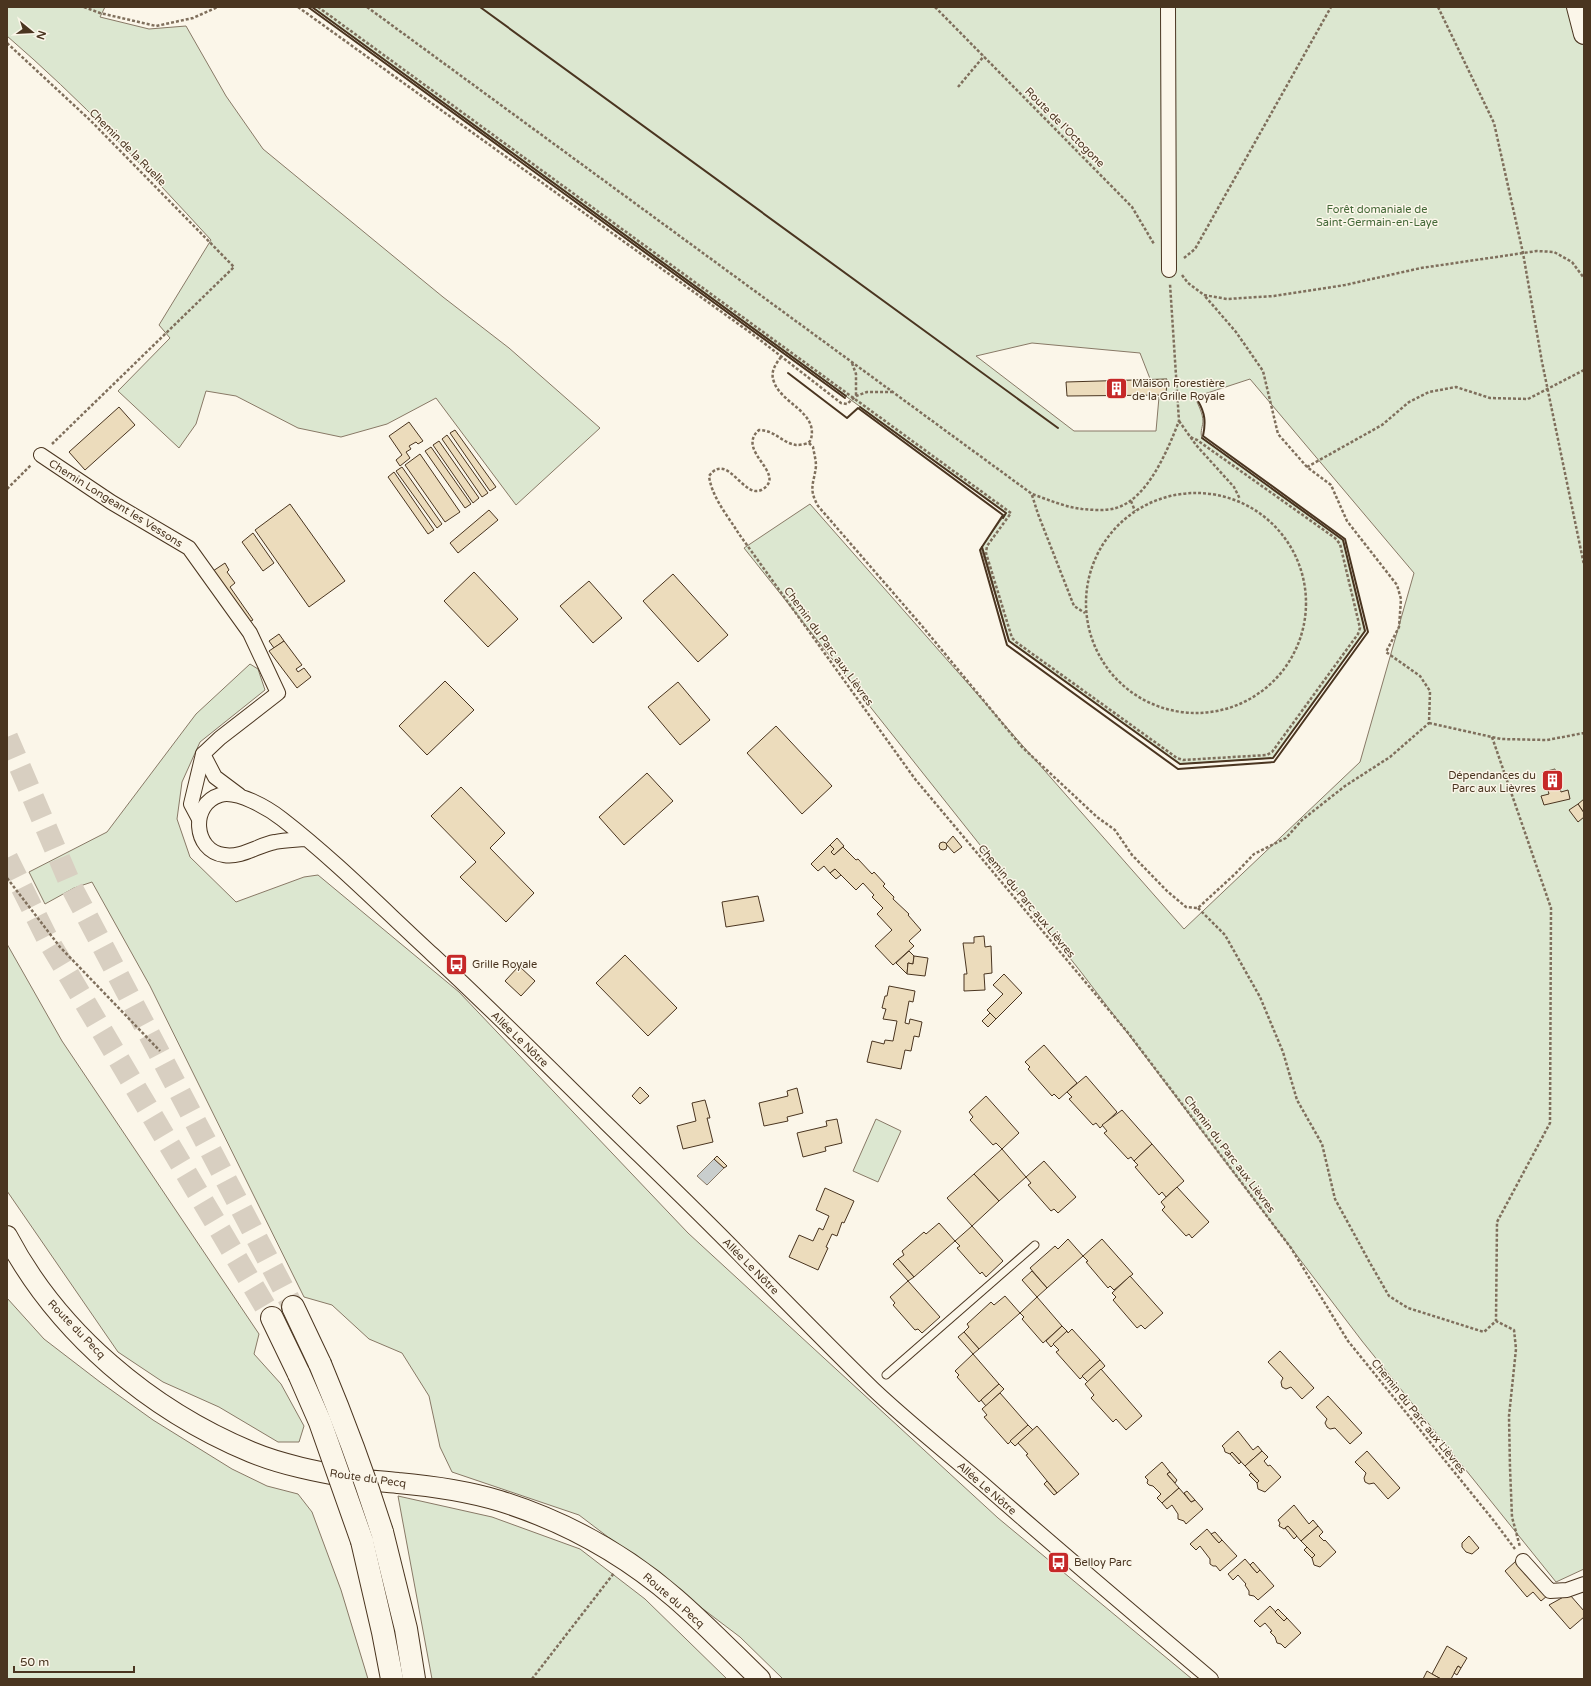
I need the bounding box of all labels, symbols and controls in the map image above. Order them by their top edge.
north arrow [12,12,52,52]
text: N [33,29,49,41]
street label: Route de l'Octogone [1022,85,1107,170]
street label: Chemin de la Ruelle [87,106,169,188]
park label: Forêt domaniale de Saint-Germain-en-Laye [1316,203,1438,229]
building icon: Maison Forestière de la Grille Royale [1103,376,1129,402]
place label: Maison Forestière de la Grille Royale [1132,377,1225,403]
street label: Chemin Longeant les Vessons [46,457,185,550]
street label: Chemin du Parc aux Lièvres [781,584,876,708]
building icon: Dépendances du Parc aux Lièvres [1539,768,1565,794]
place label: Dépendances du Parc aux Lièvres [1448,769,1536,795]
street label: Chemin du Parc aux Lièvres [975,842,1078,961]
bus stop icon: Grille Royale [443,951,469,977]
place label: Grille Royale [472,958,537,971]
street label: Allée Le Nôtre [488,1009,551,1070]
street label: Chemin du Parc aux Lièvres [1181,1093,1278,1216]
street label: Allée Le Nôtre [720,1236,781,1297]
street label: Route du Pecq [45,1297,108,1362]
street label: Chemin du Parc aux Lièvres [1368,1356,1469,1476]
street label: Allée Le Nôtre [954,1459,1019,1518]
street label: Route du Pecq [329,1467,407,1490]
bus stop icon: Belloy Parc [1046,1549,1072,1575]
place label: Belloy Parc [1074,1556,1132,1569]
street label: Route du Pecq [640,1570,707,1631]
scale bar [14,1648,134,1674]
text: 50 m [20,1655,49,1669]

